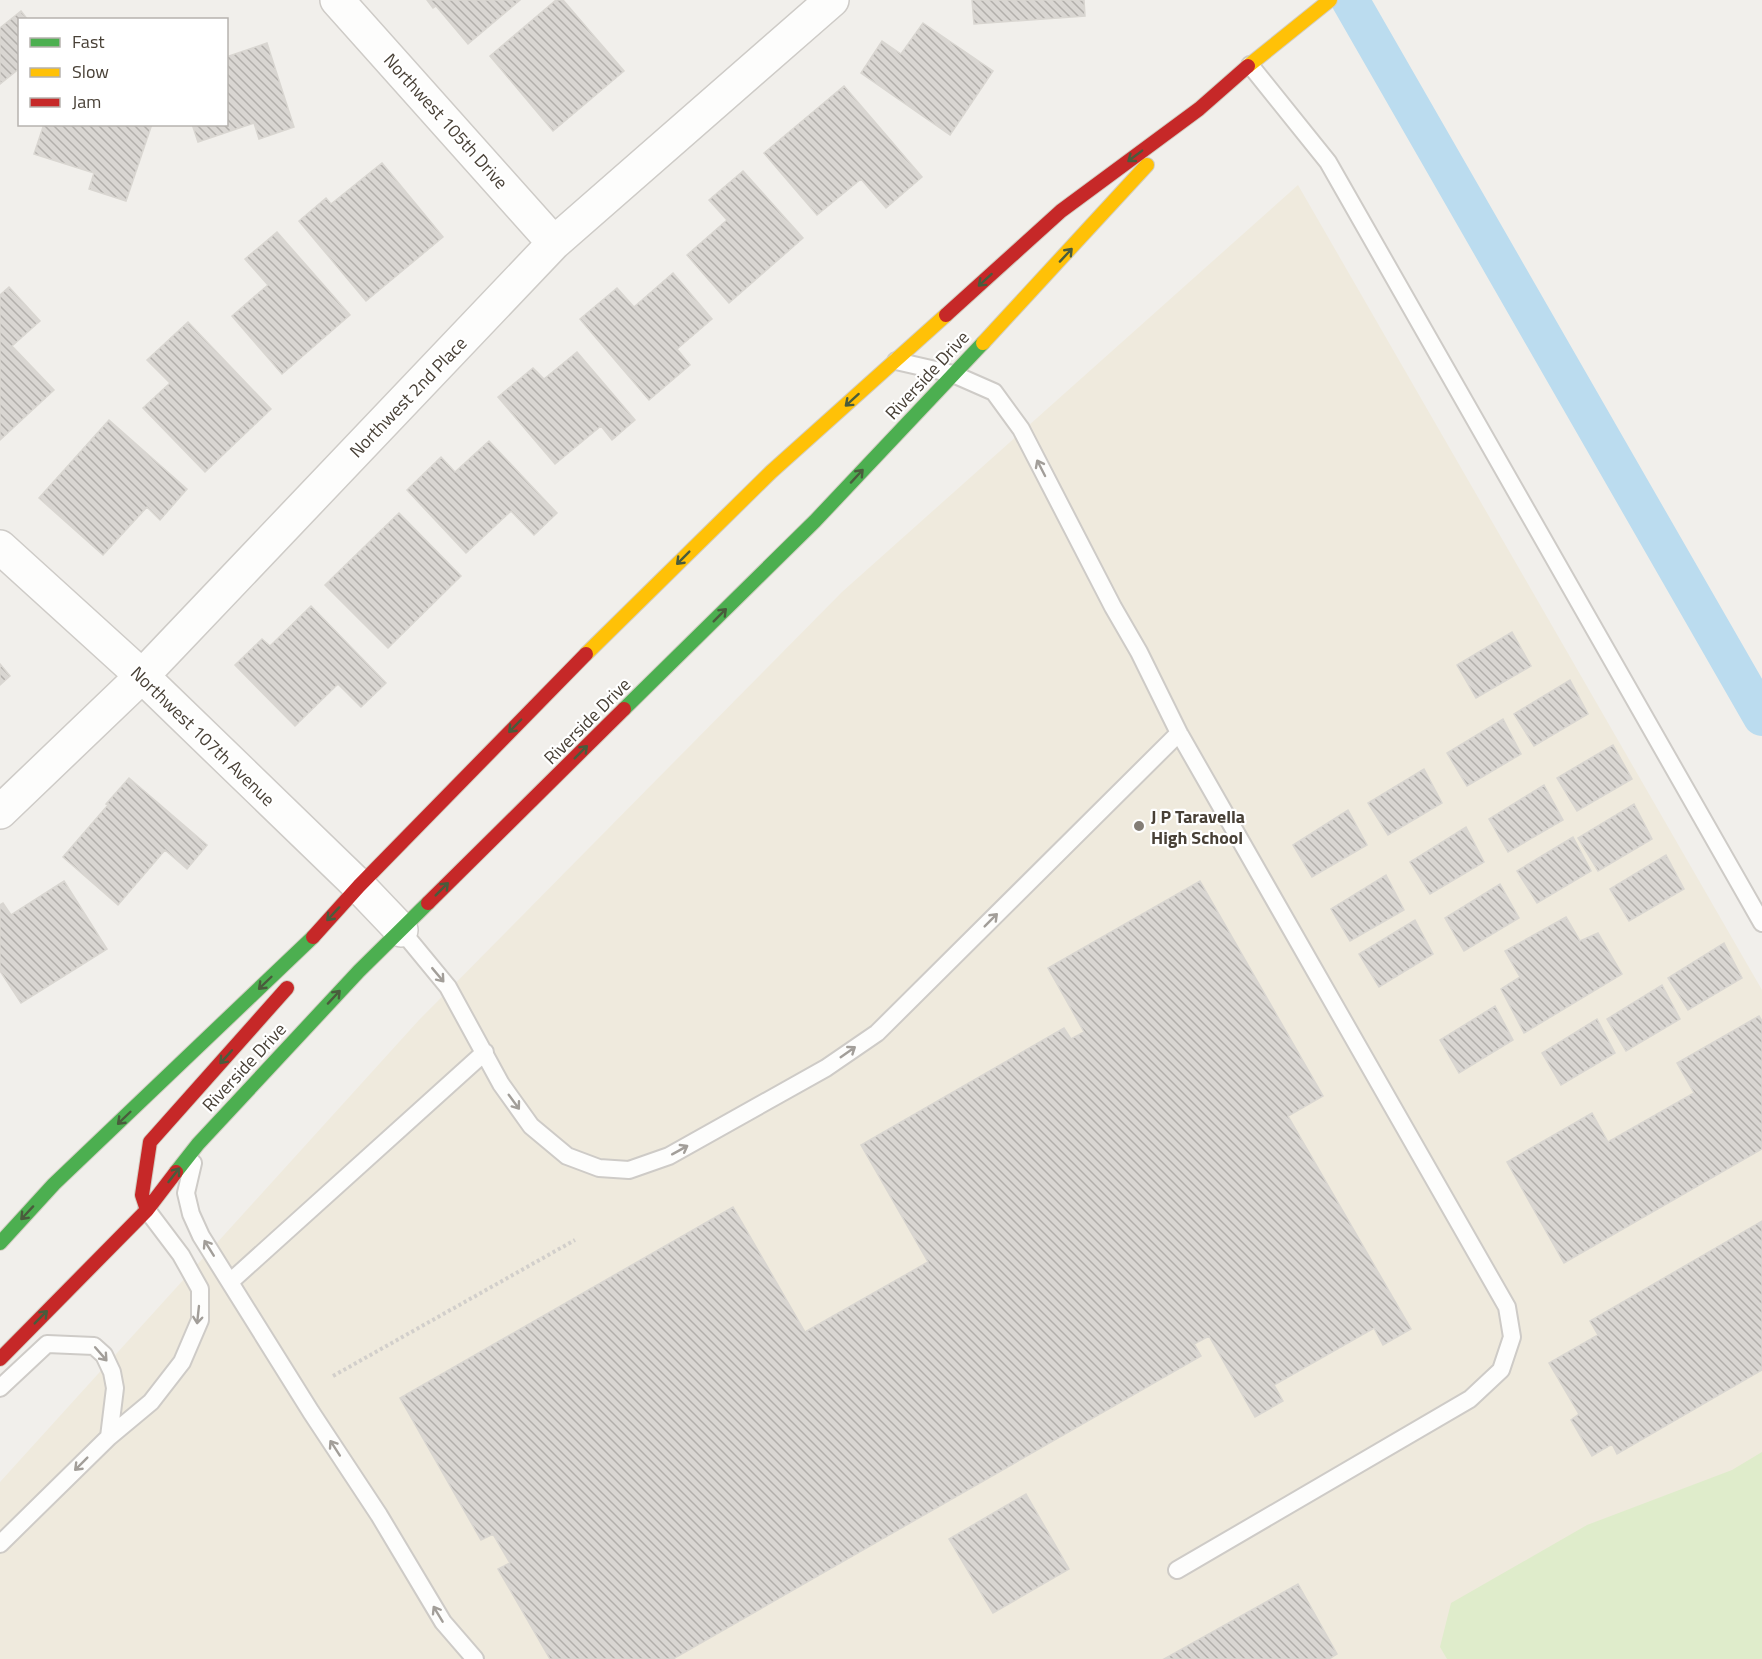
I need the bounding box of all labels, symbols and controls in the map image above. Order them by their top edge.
legend [18,18,228,126]
text: Fast [72,28,105,55]
street label: Northwest 105th Drive [378,47,514,195]
text: Slow [72,58,109,85]
text: Jam [72,88,101,115]
one-way arrow [1128,150,1144,162]
one-way arrow [1058,248,1072,263]
one-way arrow [978,273,993,287]
street label: Riverside Drive [879,324,975,426]
street label: Northwest 2nd Place [343,330,473,464]
one-way arrow [845,393,860,407]
one-way arrow [1035,459,1046,477]
one-way arrow [850,469,864,484]
one-way arrow [675,551,690,565]
one-way arrow [712,607,727,622]
street label: Northwest 107th Avenue [125,660,281,812]
street label: Riverside Drive [537,671,637,771]
one-way arrow [508,718,523,733]
one-way arrow [574,744,588,759]
place label: J P Taravella High School [1151,803,1245,851]
marker: J P Taravella High School [1132,819,1146,833]
one-way arrow [435,881,450,896]
one-way arrow [326,906,340,921]
one-way arrow [984,913,999,928]
one-way arrow [431,967,445,982]
one-way arrow [257,976,272,990]
one-way arrow [327,990,342,1005]
street label: Riverside Drive [196,1016,292,1118]
one-way arrow [840,1046,856,1058]
one-way arrow [219,1050,233,1065]
one-way arrow [508,1093,520,1109]
one-way arrow [116,1110,131,1125]
one-way arrow [670,1144,688,1155]
one-way arrow [167,1167,180,1183]
one-way arrow [20,1206,34,1221]
one-way arrow [202,1239,215,1256]
one-way arrow [193,1304,204,1324]
one-way arrow [34,1310,48,1325]
one-way arrow [94,1346,107,1362]
one-way arrow [329,1440,341,1457]
one-way arrow [73,1457,88,1472]
one-way arrow [431,1606,443,1623]

